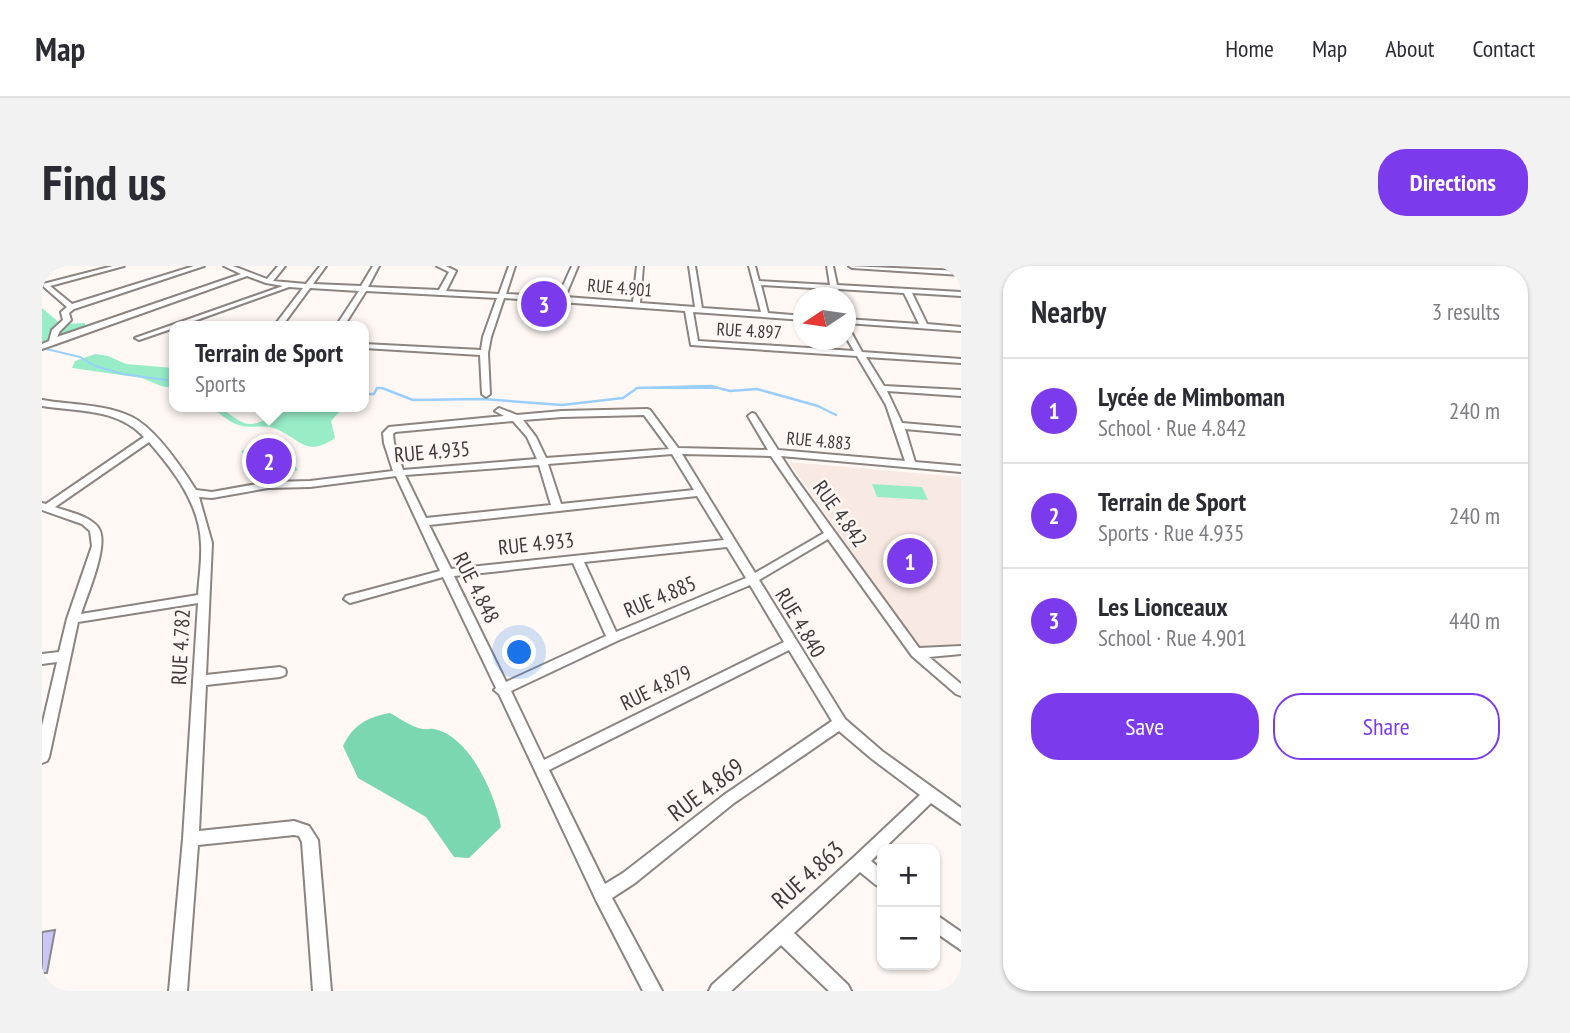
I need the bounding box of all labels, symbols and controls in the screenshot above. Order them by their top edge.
text: Map [35,27,85,70]
text: Home [1225,33,1274,64]
text: Map [1312,33,1347,64]
text: About [1385,33,1434,64]
text: Contact [1472,33,1535,64]
button: Directions [1378,149,1528,216]
text: Find us [42,150,166,214]
street label: RUE 4.901 [587,273,654,302]
pin: 3 [521,278,567,330]
north arrow [793,287,856,350]
text: Nearby [1031,292,1106,331]
text: 3 results [1432,297,1500,326]
street label: RUE 4.897 [716,317,782,344]
popup [169,321,369,412]
text: Terrain de Sport [195,336,343,369]
text: Sports [195,369,246,398]
text: Lycée de Mimboman [1098,380,1285,413]
text: 1 [1049,396,1060,425]
text: 240 m [1449,396,1500,425]
text: School · Rue 4.842 [1098,413,1247,442]
street label: RUE 4.883 [786,426,853,455]
pin: 2 [246,435,292,487]
street label: RUE 4.935 [393,435,471,468]
street label: RUE 4.842 [807,475,874,552]
text: Terrain de Sport [1098,485,1246,518]
text: 2 [1049,501,1060,530]
text: 240 m [1449,501,1500,530]
text: Sports · Rue 4.935 [1098,518,1244,547]
street label: RUE 4.933 [497,526,575,561]
pin: 1 [887,535,933,587]
street label: RUE 4.848 [447,548,506,628]
street label: RUE 4.885 [620,569,700,624]
street label: RUE 4.840 [769,583,832,662]
text: Les Lionceaux [1098,590,1228,623]
text: 3 [1049,606,1060,635]
text: 440 m [1449,606,1500,635]
street label: RUE 4.782 [165,608,196,686]
text: School · Rue 4.901 [1098,623,1247,652]
your location [502,635,536,669]
street label: RUE 4.879 [616,659,696,716]
button: Save [1031,693,1259,760]
button: Share [1273,693,1500,760]
street label: RUE 4.869 [662,751,750,828]
street label: RUE 4.863 [765,834,850,915]
map controls [877,844,940,970]
button: + [877,844,940,907]
button: − [877,907,940,970]

